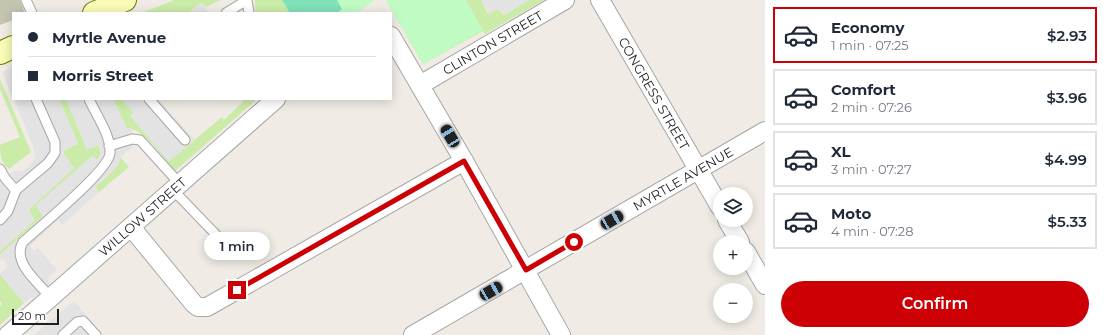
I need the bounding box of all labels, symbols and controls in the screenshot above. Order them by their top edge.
street label: CLINTON STREET [440,7,546,78]
icon: car [783,17,819,53]
text: Economy [831,18,904,37]
text: $2.93 [1047,26,1087,45]
text: Myrtle Avenue [52,28,166,47]
street label: CONGRESS STREET [615,34,693,153]
text: 1 min · 07:25 [831,37,909,53]
text: Morris Street [52,66,154,85]
icon: car [783,79,819,115]
text: Comfort [831,80,896,99]
text: $3.96 [1046,88,1087,107]
text: 2 min · 07:26 [831,99,912,115]
car [439,123,461,149]
icon: car [783,141,819,177]
text: XL [831,142,850,161]
street label: MYRTLE AVENUE [630,143,736,214]
text: $4.99 [1044,150,1087,169]
text: 3 min · 07:27 [831,161,912,177]
street label: WILLOW STREET [95,174,190,260]
map controls [713,187,753,323]
button: layers [713,187,753,227]
icon: car [783,203,819,239]
text: Moto [831,204,871,223]
car [599,209,625,231]
text: $5.33 [1048,212,1087,231]
text: 4 min · 07:28 [831,223,914,239]
callout: 1 min [204,232,270,260]
route start [565,233,583,251]
button: + [713,235,753,275]
text: 1 min [220,238,254,254]
car [478,280,504,302]
route end [228,281,246,299]
button: Confirm [781,281,1089,327]
button: − [713,283,753,323]
scale bar [12,307,59,326]
text: 20 m [18,309,46,323]

